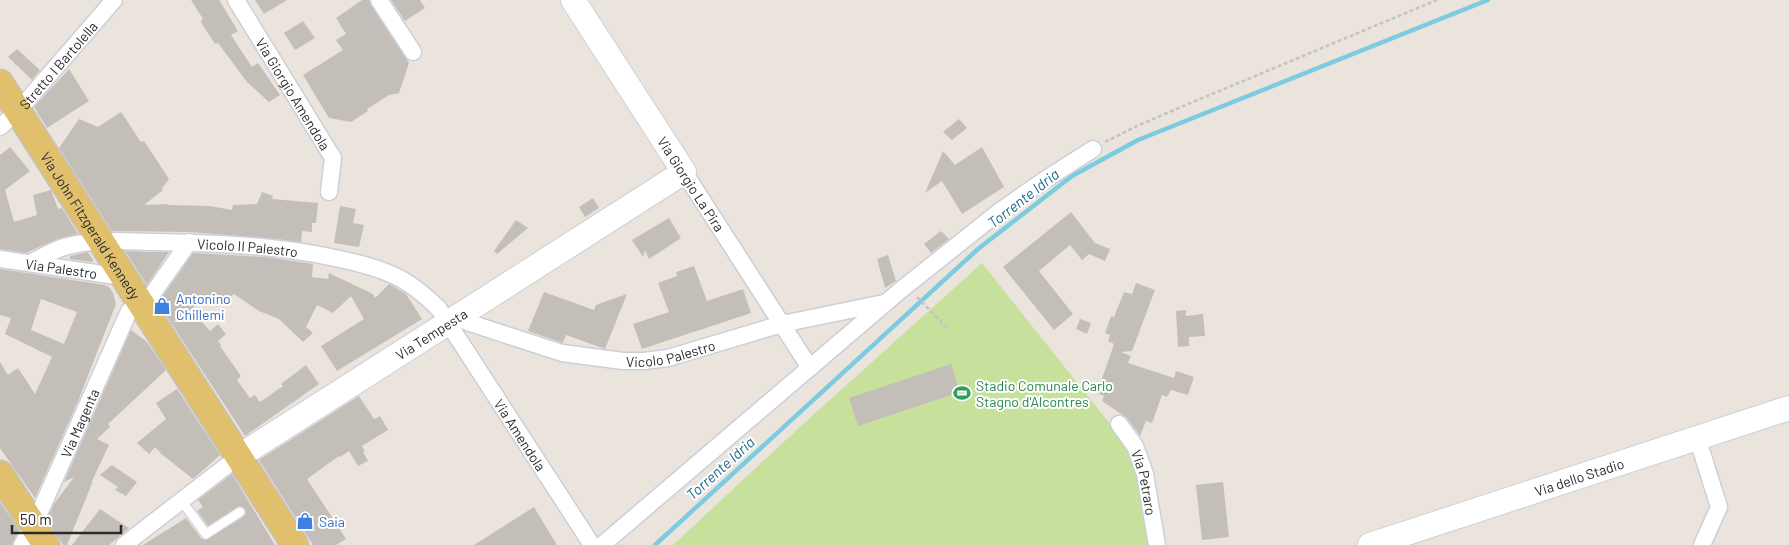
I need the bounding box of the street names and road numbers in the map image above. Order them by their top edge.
street label: Stretto I Bartolella [15,18,100,112]
street label: Via Giorgio Amendola [253,34,334,153]
street label: Via Giorgio La Pira [654,133,728,235]
street label: Via John Fitzgerald Kennedy [38,149,145,303]
street label: Vicolo II Palestro [197,235,299,260]
street label: Via Palestro [24,254,98,282]
street label: Via Tempesta [392,304,470,363]
street label: Vicolo Palestro [626,336,717,370]
street label: Via Magenta [57,386,102,460]
street label: Via Amendola [491,396,550,474]
street label: Via Petraro [1128,447,1160,517]
street label: Via dello Stadio [1532,454,1626,499]

